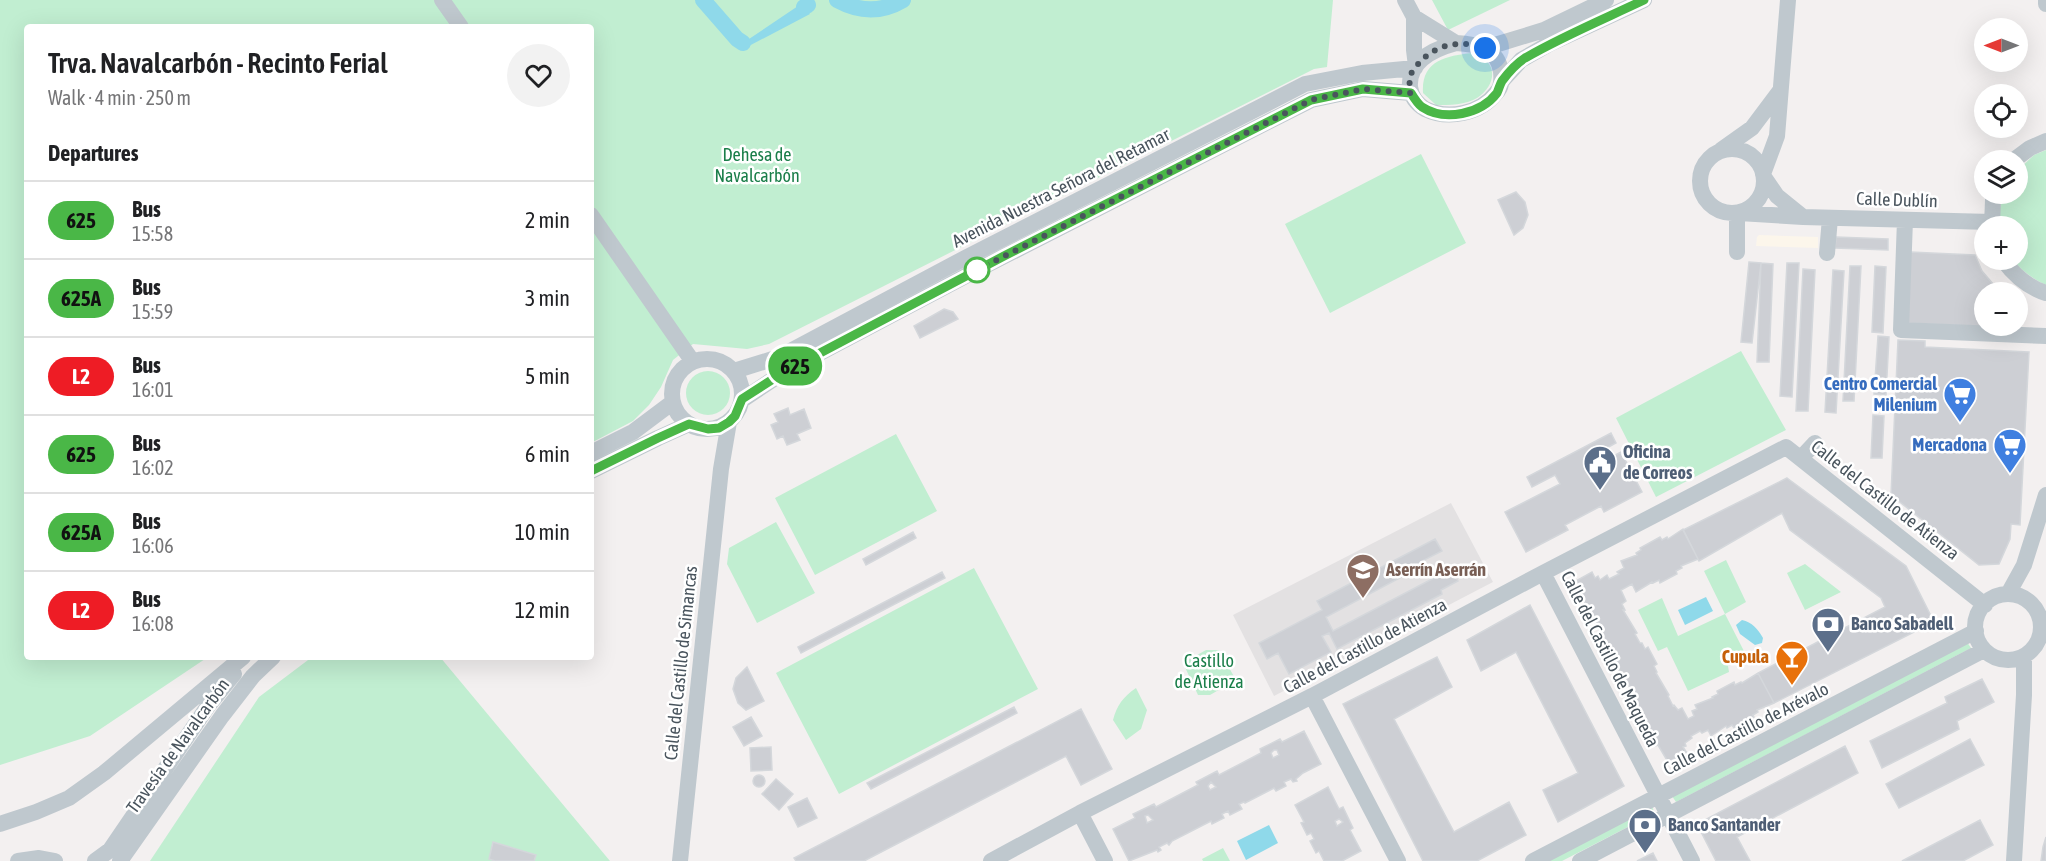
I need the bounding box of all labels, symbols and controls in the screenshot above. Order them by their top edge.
north arrow [1974,18,2028,72]
map controls [1974,18,2028,336]
your location [1470,33,1500,63]
button: heart [507,44,570,107]
text: Trva. Navalcarbón - Recinto Ferial [48,47,388,79]
button: locate [1974,84,2028,138]
text: Walk · 4 min · 250 m [48,86,191,109]
street label: Avenida Nuestra Señora del Retamar [949,123,1174,252]
text: Departures [48,140,138,166]
park label: Dehesa de Navalcarbón [714,144,800,186]
button: layers [1974,150,2028,204]
street label: Calle Dublín [1856,188,1938,211]
text: Bus [132,196,161,222]
text: 2 min [525,207,570,233]
text: 625 [66,208,96,232]
button: + [1974,216,2028,270]
text: 15:58 [132,222,173,245]
unlabelled marker [964,257,990,283]
text: Bus [132,274,161,300]
button: − [1974,282,2028,336]
text: 3 min [525,285,570,311]
text: 625A [61,286,101,310]
text: 15:59 [132,300,173,323]
line badge: 625 [760,346,830,386]
text: Bus [132,352,161,378]
text: 625 [780,354,810,378]
text: 5 min [525,363,570,389]
text: L2 [72,364,90,388]
place label: Centro Comercial Milenium [1824,373,1937,415]
supermarket icon: Centro Comercial Milenium [1942,376,1978,423]
text: 16:01 [132,378,174,401]
supermarket icon: Mercadona [1992,427,2028,474]
text: Bus [132,430,161,456]
place label: Mercadona [1912,434,1987,455]
street label: Calle del Castillo de Atienza [1807,435,1963,564]
text: 6 min [525,441,570,467]
place label: Oficina de Correos [1623,441,1693,483]
text: 625 [66,442,96,466]
public building icon: Oficina de Correos [1582,444,1618,491]
text: 16:02 [132,456,174,479]
text: Bus [132,508,161,534]
text: 10 min [515,519,570,545]
text: 625A [61,520,101,544]
text: 16:06 [132,534,174,557]
school or university icon: Aserrín Aserrán [1345,552,1381,599]
place label: Aserrín Aserrán [1385,559,1486,580]
street label: Calle del Castillo de Simancas [660,565,701,761]
street label: Calle del Castillo de Maqueda [1557,567,1664,750]
text: Bus [132,586,161,612]
street label: Calle del Castillo de Atienza [1280,594,1450,698]
text: 12 min [515,597,570,623]
text: L2 [72,598,90,622]
bank icon: Banco Sabadell [1810,606,1846,653]
text: 16:08 [132,612,174,635]
place label: Banco Sabadell [1851,613,1954,634]
bar icon: Cupula [1774,639,1810,686]
place label: Cupula [1722,646,1769,667]
park label: Castillo de Atienza [1174,650,1244,692]
street label: Travesía de Navalcarbón [122,674,233,817]
street label: Calle del Castillo de Arévalo [1660,678,1832,779]
bank icon: Banco Santander [1627,807,1663,854]
place label: Banco Santander [1668,814,1781,835]

